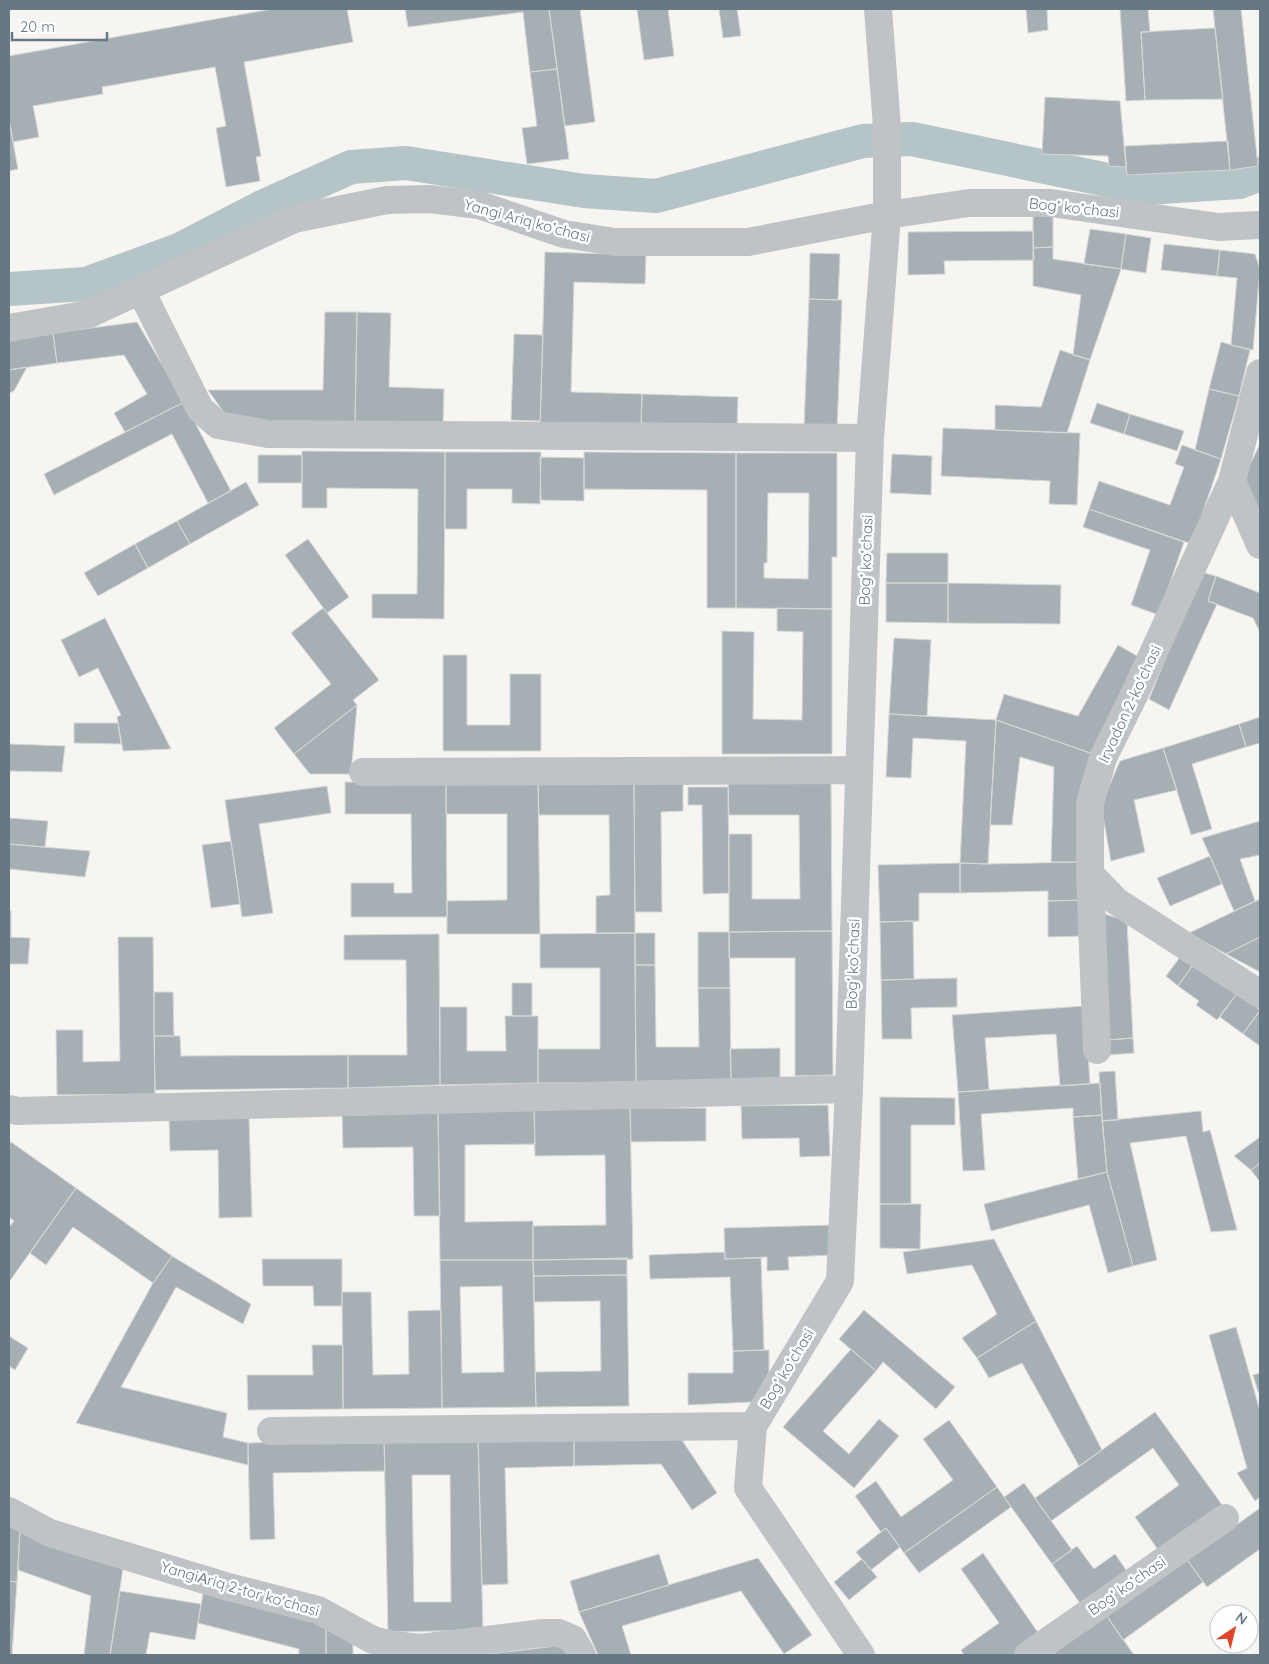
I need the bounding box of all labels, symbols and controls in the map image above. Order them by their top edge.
scale bar [12,10,108,42]
text: 20 m [20,17,55,36]
street label: Bogʻ koʻchasi [1028,193,1120,222]
street label: Yangi Ariq koʻchasi [462,195,592,246]
street label: Bogʻ koʻchasi [854,514,877,606]
street label: Irvadon 2-koʼchasi [1094,642,1165,766]
street label: Bogʻ koʻchasi [841,918,864,1010]
street label: Bogʻ koʻchasi [755,1325,818,1412]
street label: Bogʻ koʻchasi [1084,1552,1169,1619]
street label: YangiАriq 2-tor koʼchasi [159,1557,321,1620]
north arrow [1209,1604,1259,1654]
text: N [1232,1608,1251,1629]

